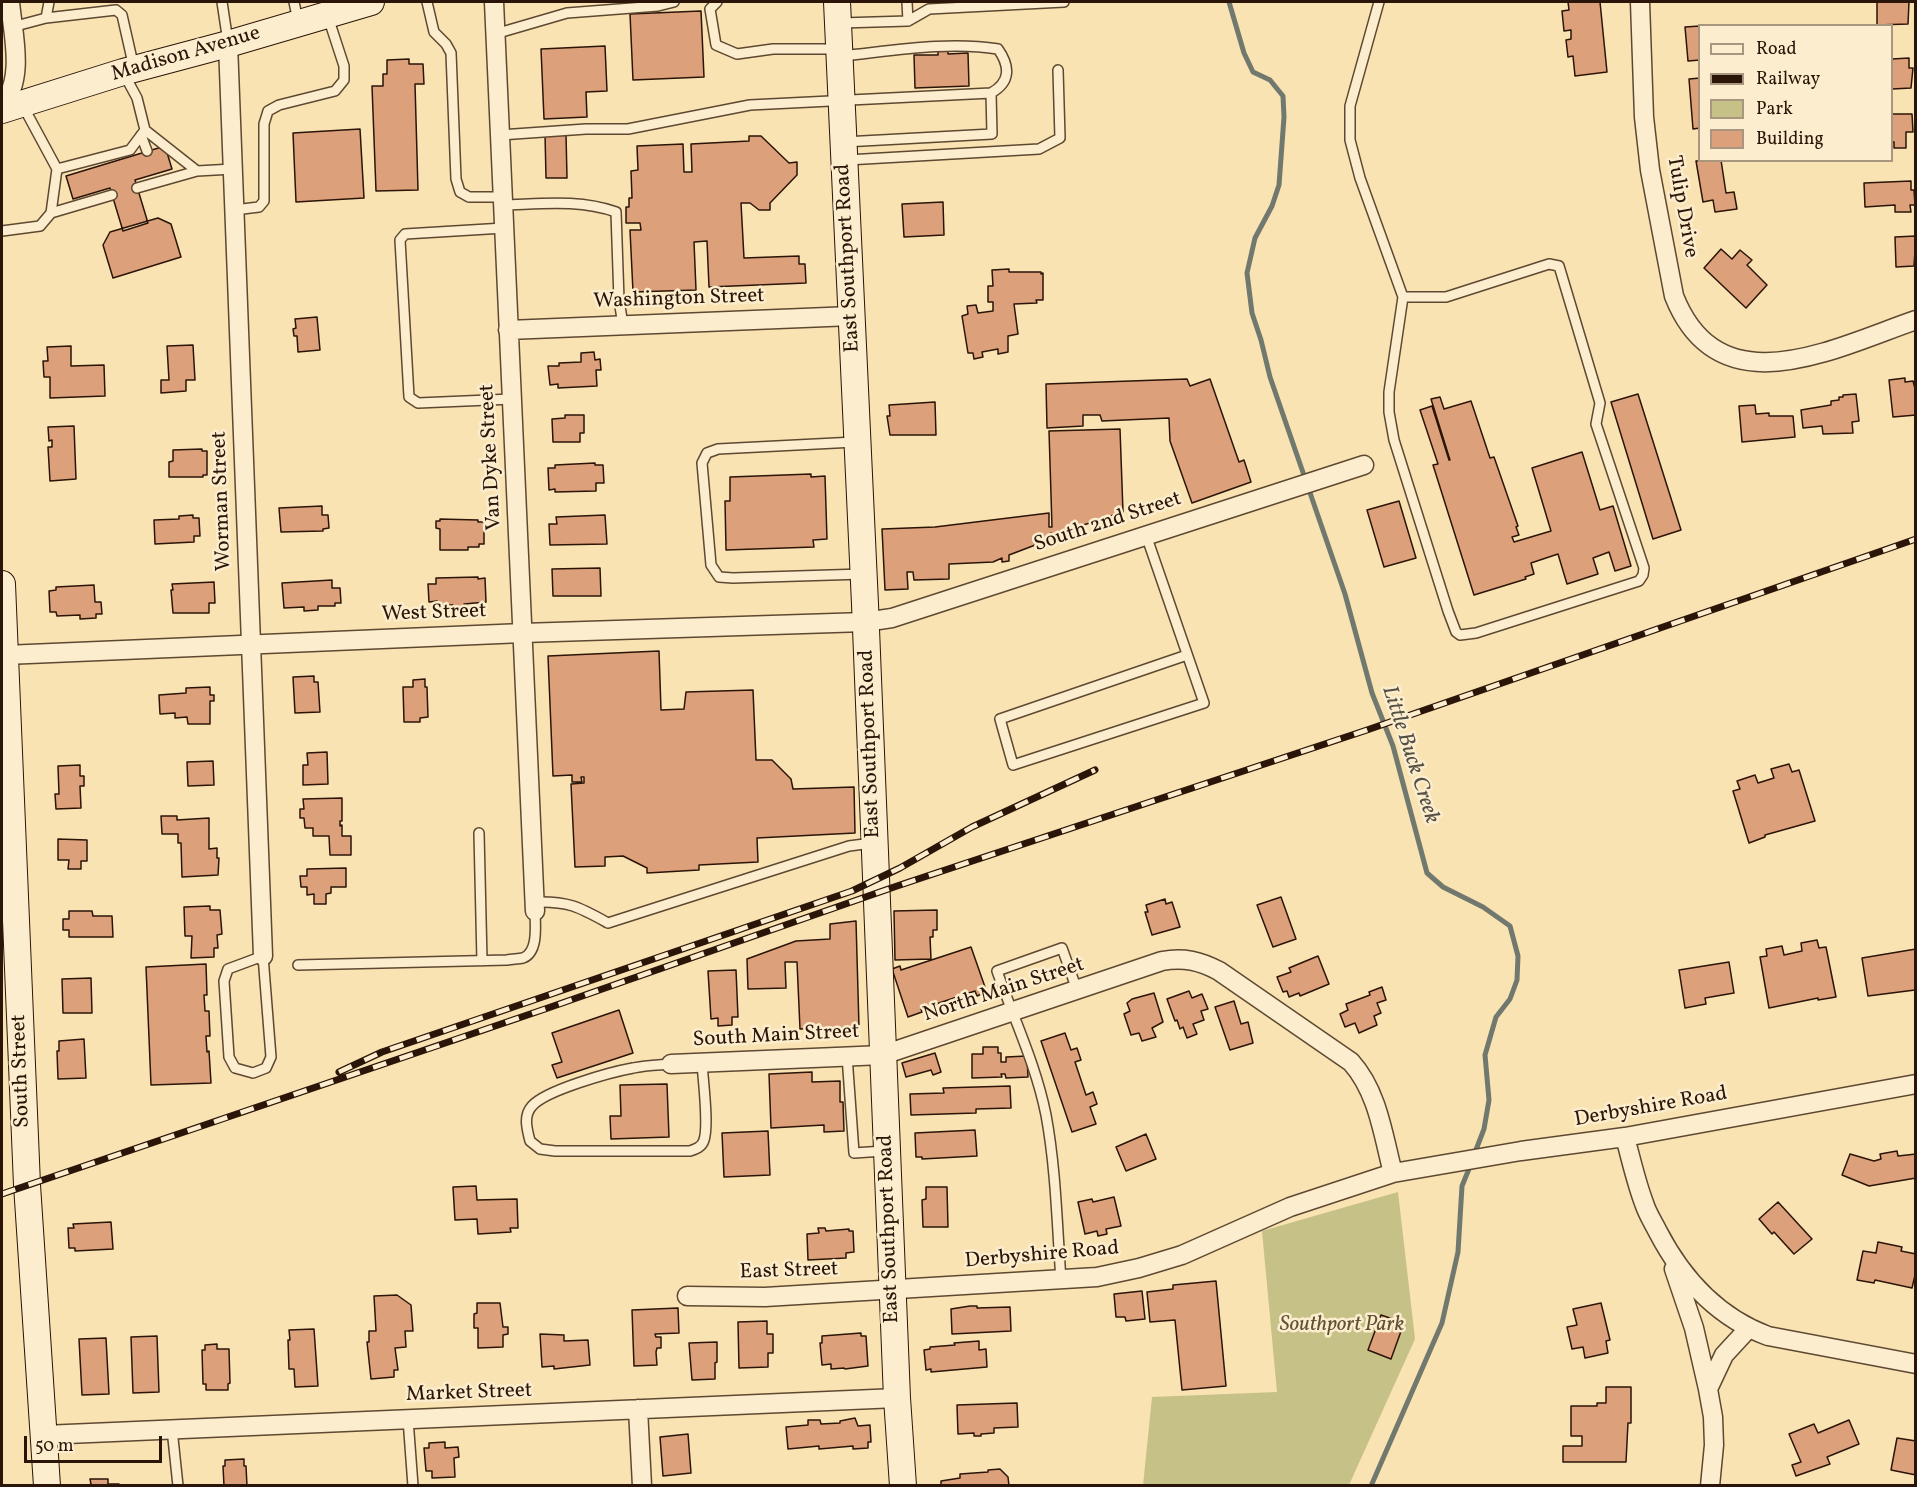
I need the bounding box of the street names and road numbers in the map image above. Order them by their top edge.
street label: Madison Avenue [109,22,263,88]
street label: Tulip Drive [1660,154,1702,260]
street label: East Southport Road [831,163,867,353]
street label: Washington Street [593,284,765,316]
street label: Van Dyke Street [476,383,508,531]
street label: Worman Street [208,431,238,571]
street label: South 2nd Street [1031,487,1185,559]
street label: West Street [381,600,487,628]
street label: East Southport Road [855,649,887,839]
street label: North Main Street [920,953,1088,1029]
street label: South Street [7,1014,37,1128]
street label: South Main Street [692,1020,860,1054]
street label: Derbyshire Road [1573,1082,1729,1134]
street label: East Southport Road [874,1134,906,1324]
street label: Derbyshire Road [964,1237,1120,1275]
street label: East Street [739,1258,839,1286]
street label: Market Street [405,1379,533,1409]

